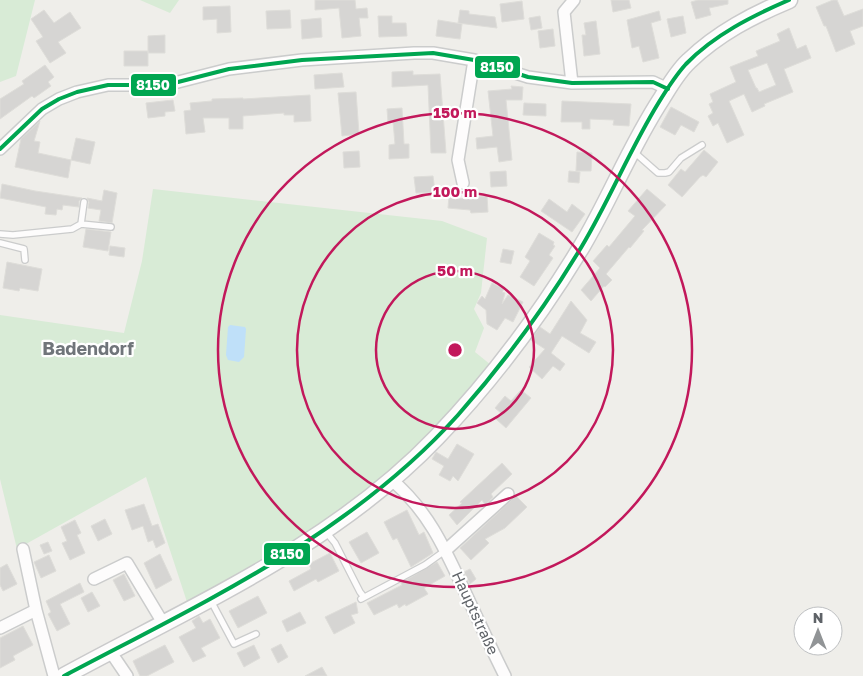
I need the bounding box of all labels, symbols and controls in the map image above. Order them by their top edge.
line badge: 8150 [474,55,521,79]
text: 8150 [480,58,514,75]
line badge: 8150 [130,73,177,97]
text: 8150 [136,76,170,93]
text: 150 m [433,103,477,121]
text: 100 m [433,182,477,200]
text: 50 m [437,261,473,279]
district label: Badendorf [42,337,134,359]
centre of rings [446,341,464,359]
line badge: 8150 [263,542,311,566]
text: 8150 [270,545,304,562]
street label: Hauptstraße [449,568,503,657]
north arrow [793,606,843,656]
text: N [813,609,823,626]

